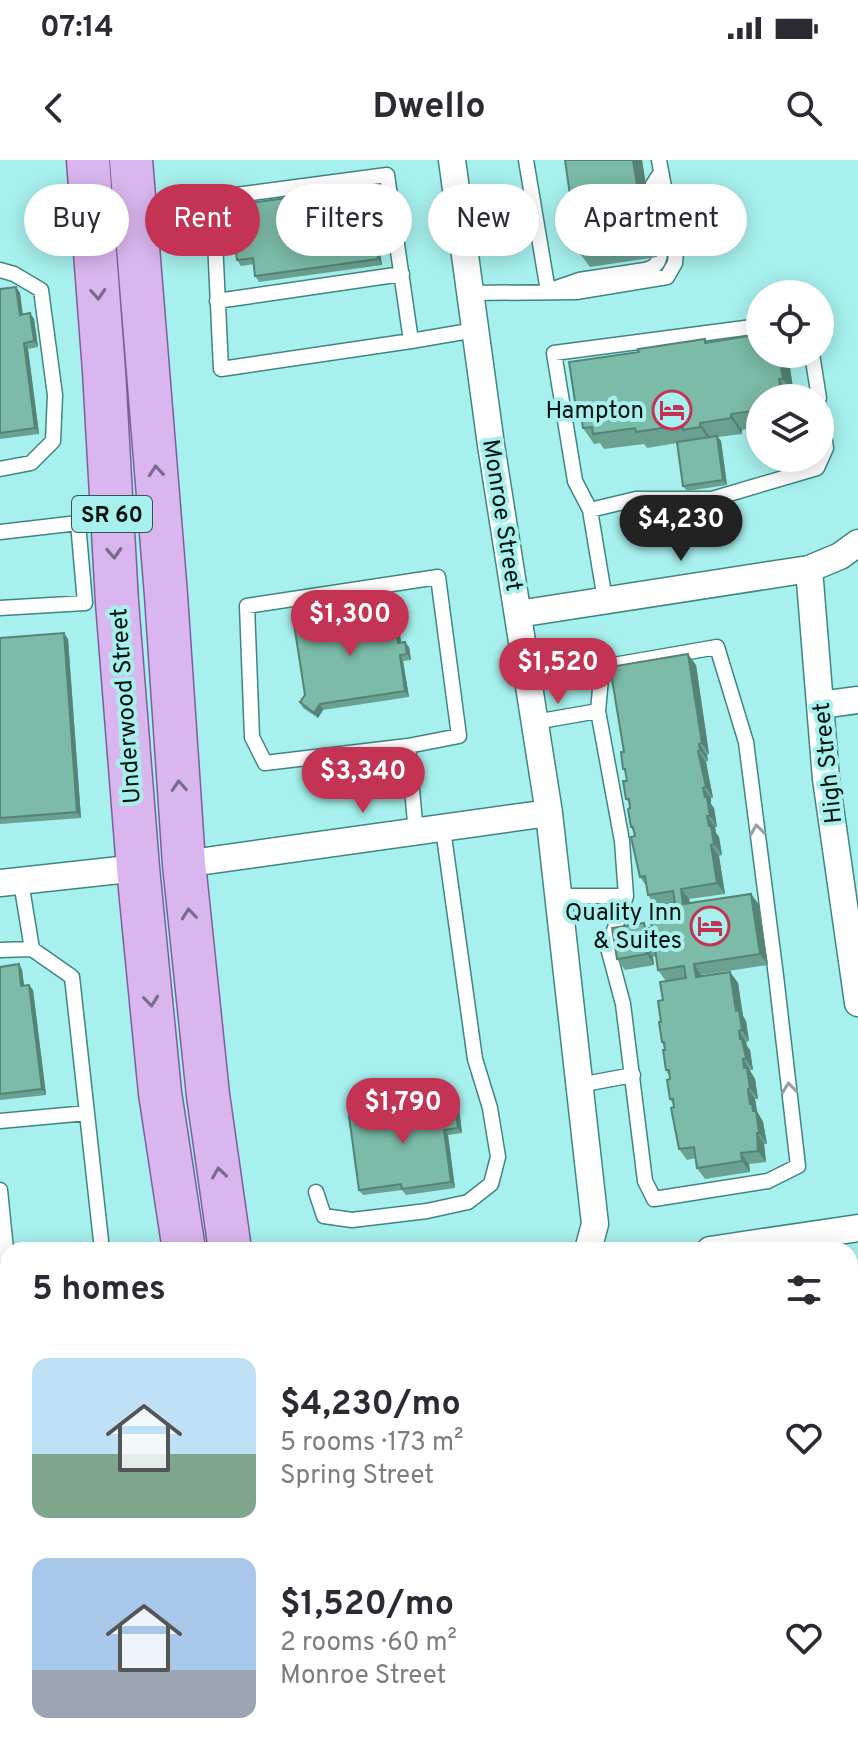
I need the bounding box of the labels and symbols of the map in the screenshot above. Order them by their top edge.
one-way arrow [89,288,106,301]
hotel icon: Hampton [651,389,693,431]
place label: Hampton [545,397,644,427]
street label: Monroe Street [474,437,528,594]
one-way arrow [148,464,165,477]
pin: $4,230 [616,495,746,563]
road number: SR 60 [72,496,152,532]
one-way arrow [105,547,122,560]
pin: $1,300 [285,590,415,658]
street label: Underwood Street [105,607,149,805]
pin: $1,520 [493,638,623,706]
street label: High Street [808,701,850,825]
pin: $3,340 [298,747,428,815]
one-way arrow [171,779,188,792]
one-way arrow [749,824,766,837]
place label: Quality Inn & Suites [565,899,682,957]
hotel icon: Quality Inn & Suites [689,905,731,947]
one-way arrow [181,908,198,921]
one-way arrow [142,995,159,1008]
pin: $1,790 [338,1078,468,1146]
one-way arrow [780,1082,797,1095]
one-way arrow [211,1166,228,1180]

